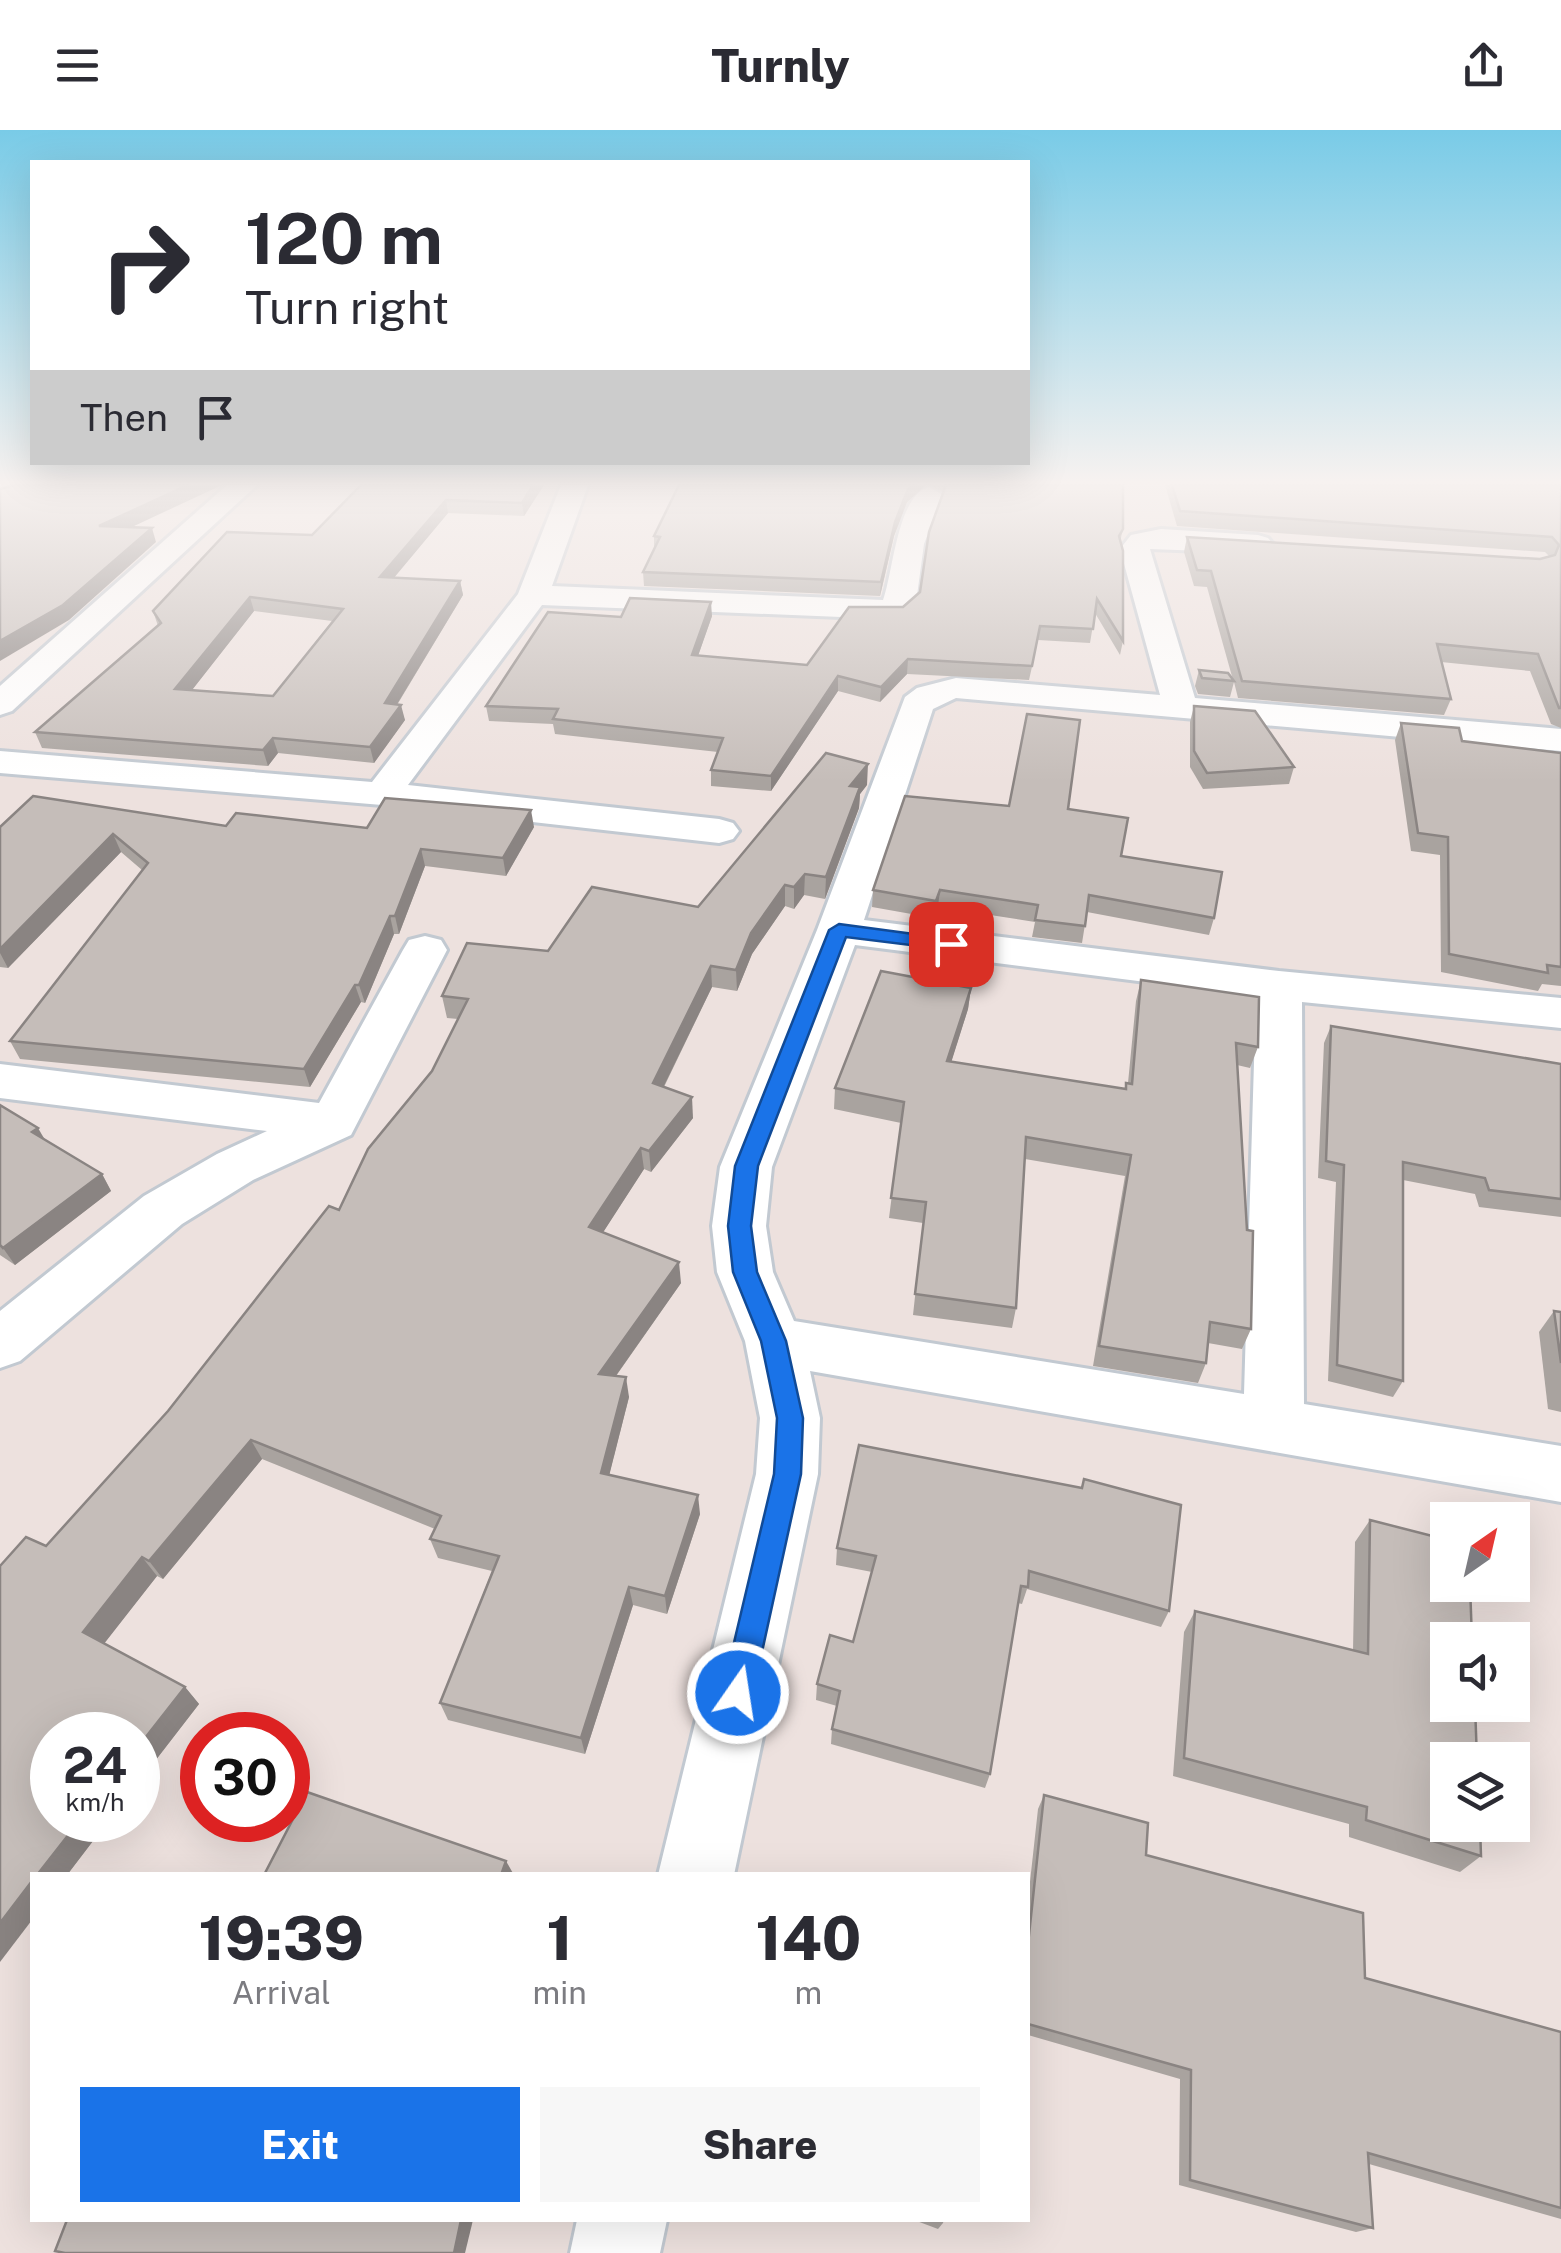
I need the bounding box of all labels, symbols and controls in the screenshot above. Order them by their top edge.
icon: menu [50,38,105,93]
icon: share [1456,38,1511,93]
text: Turnly [711,39,850,92]
text: 120 m [245,197,443,280]
icon: right [80,200,210,330]
text: Turn right [245,281,449,334]
icon: arrive [188,390,243,445]
text: Then [80,395,168,440]
pin [909,902,994,987]
icon: arrive [924,917,979,972]
north arrow [1430,1502,1530,1602]
map controls [1430,1502,1530,1842]
button: sound [1430,1622,1530,1722]
position arrow [686,1641,790,1745]
speed limit sign: 30 [180,1712,310,1842]
text: 24 [63,1735,127,1794]
button: layers [1430,1742,1530,1842]
text: km/h [66,1787,124,1817]
text: 19:39 [199,1903,364,1974]
text: 1 [547,1903,573,1974]
text: 140 [755,1903,861,1974]
text: Arrival [232,1974,331,2011]
text: min [533,1974,587,2011]
text: m [795,1974,822,2011]
button: Exit [80,2087,520,2202]
button: Share [540,2087,980,2202]

